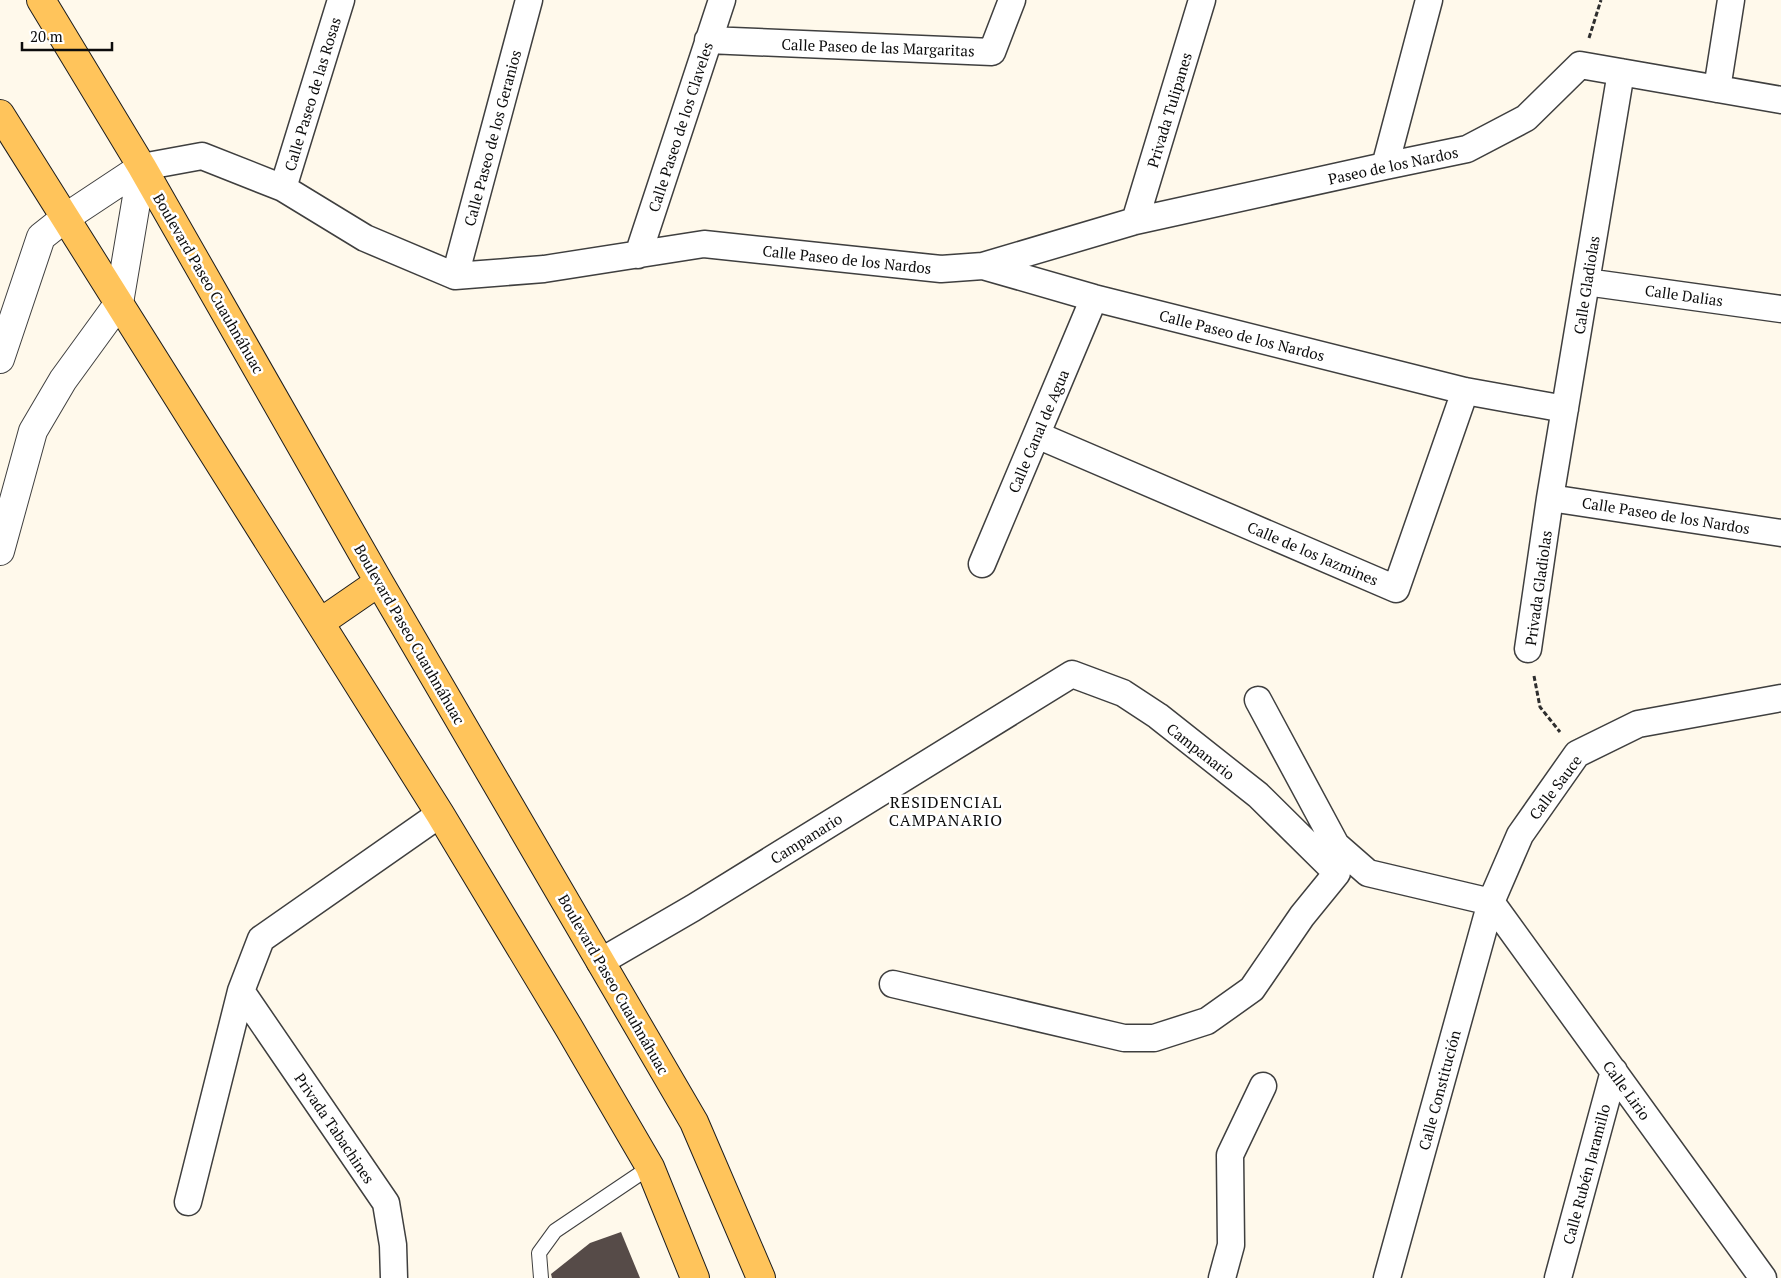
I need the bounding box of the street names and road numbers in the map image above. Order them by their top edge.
street label: Calle Paseo de las Rosas [279,15,345,173]
street label: Calle Paseo de las Margaritas [781,34,975,60]
street label: Calle Paseo de los Claveles [643,39,717,215]
street label: Calle Paseo de los Geranios [459,48,525,228]
street label: Privada Tulipanes [1142,50,1196,170]
street label: Paseo de los Nardos [1326,141,1460,189]
street label: Boulevard Paseo Cuauhnáhuac [149,189,269,377]
street label: Calle Gladiolas [1568,234,1604,336]
street label: Calle Paseo de los Nardos [761,240,933,278]
street label: Calle Dalias [1644,280,1724,310]
street label: Calle Paseo de los Nardos [1157,305,1327,365]
street label: Calle Canal de Agua [1003,366,1073,496]
street label: Calle Paseo de los Nardos [1581,492,1751,538]
street label: Calle de los Jazmines [1244,516,1382,590]
street label: Privada Gladiolas [1520,529,1556,647]
street label: Boulevard Paseo Cuauhnáhuac [350,540,470,728]
street label: Campanario [1163,718,1239,784]
street label: Calle Sauce [1524,751,1586,823]
street label: Campanario [766,808,846,868]
street label: Boulevard Paseo Cuauhnáhuac [554,890,674,1078]
street label: Calle Constitución [1413,1028,1465,1152]
street label: Calle Lirio [1599,1056,1655,1124]
street label: Privada Tabachines [291,1069,379,1187]
street label: Calle Rubén Jaramillo [1558,1102,1614,1246]

